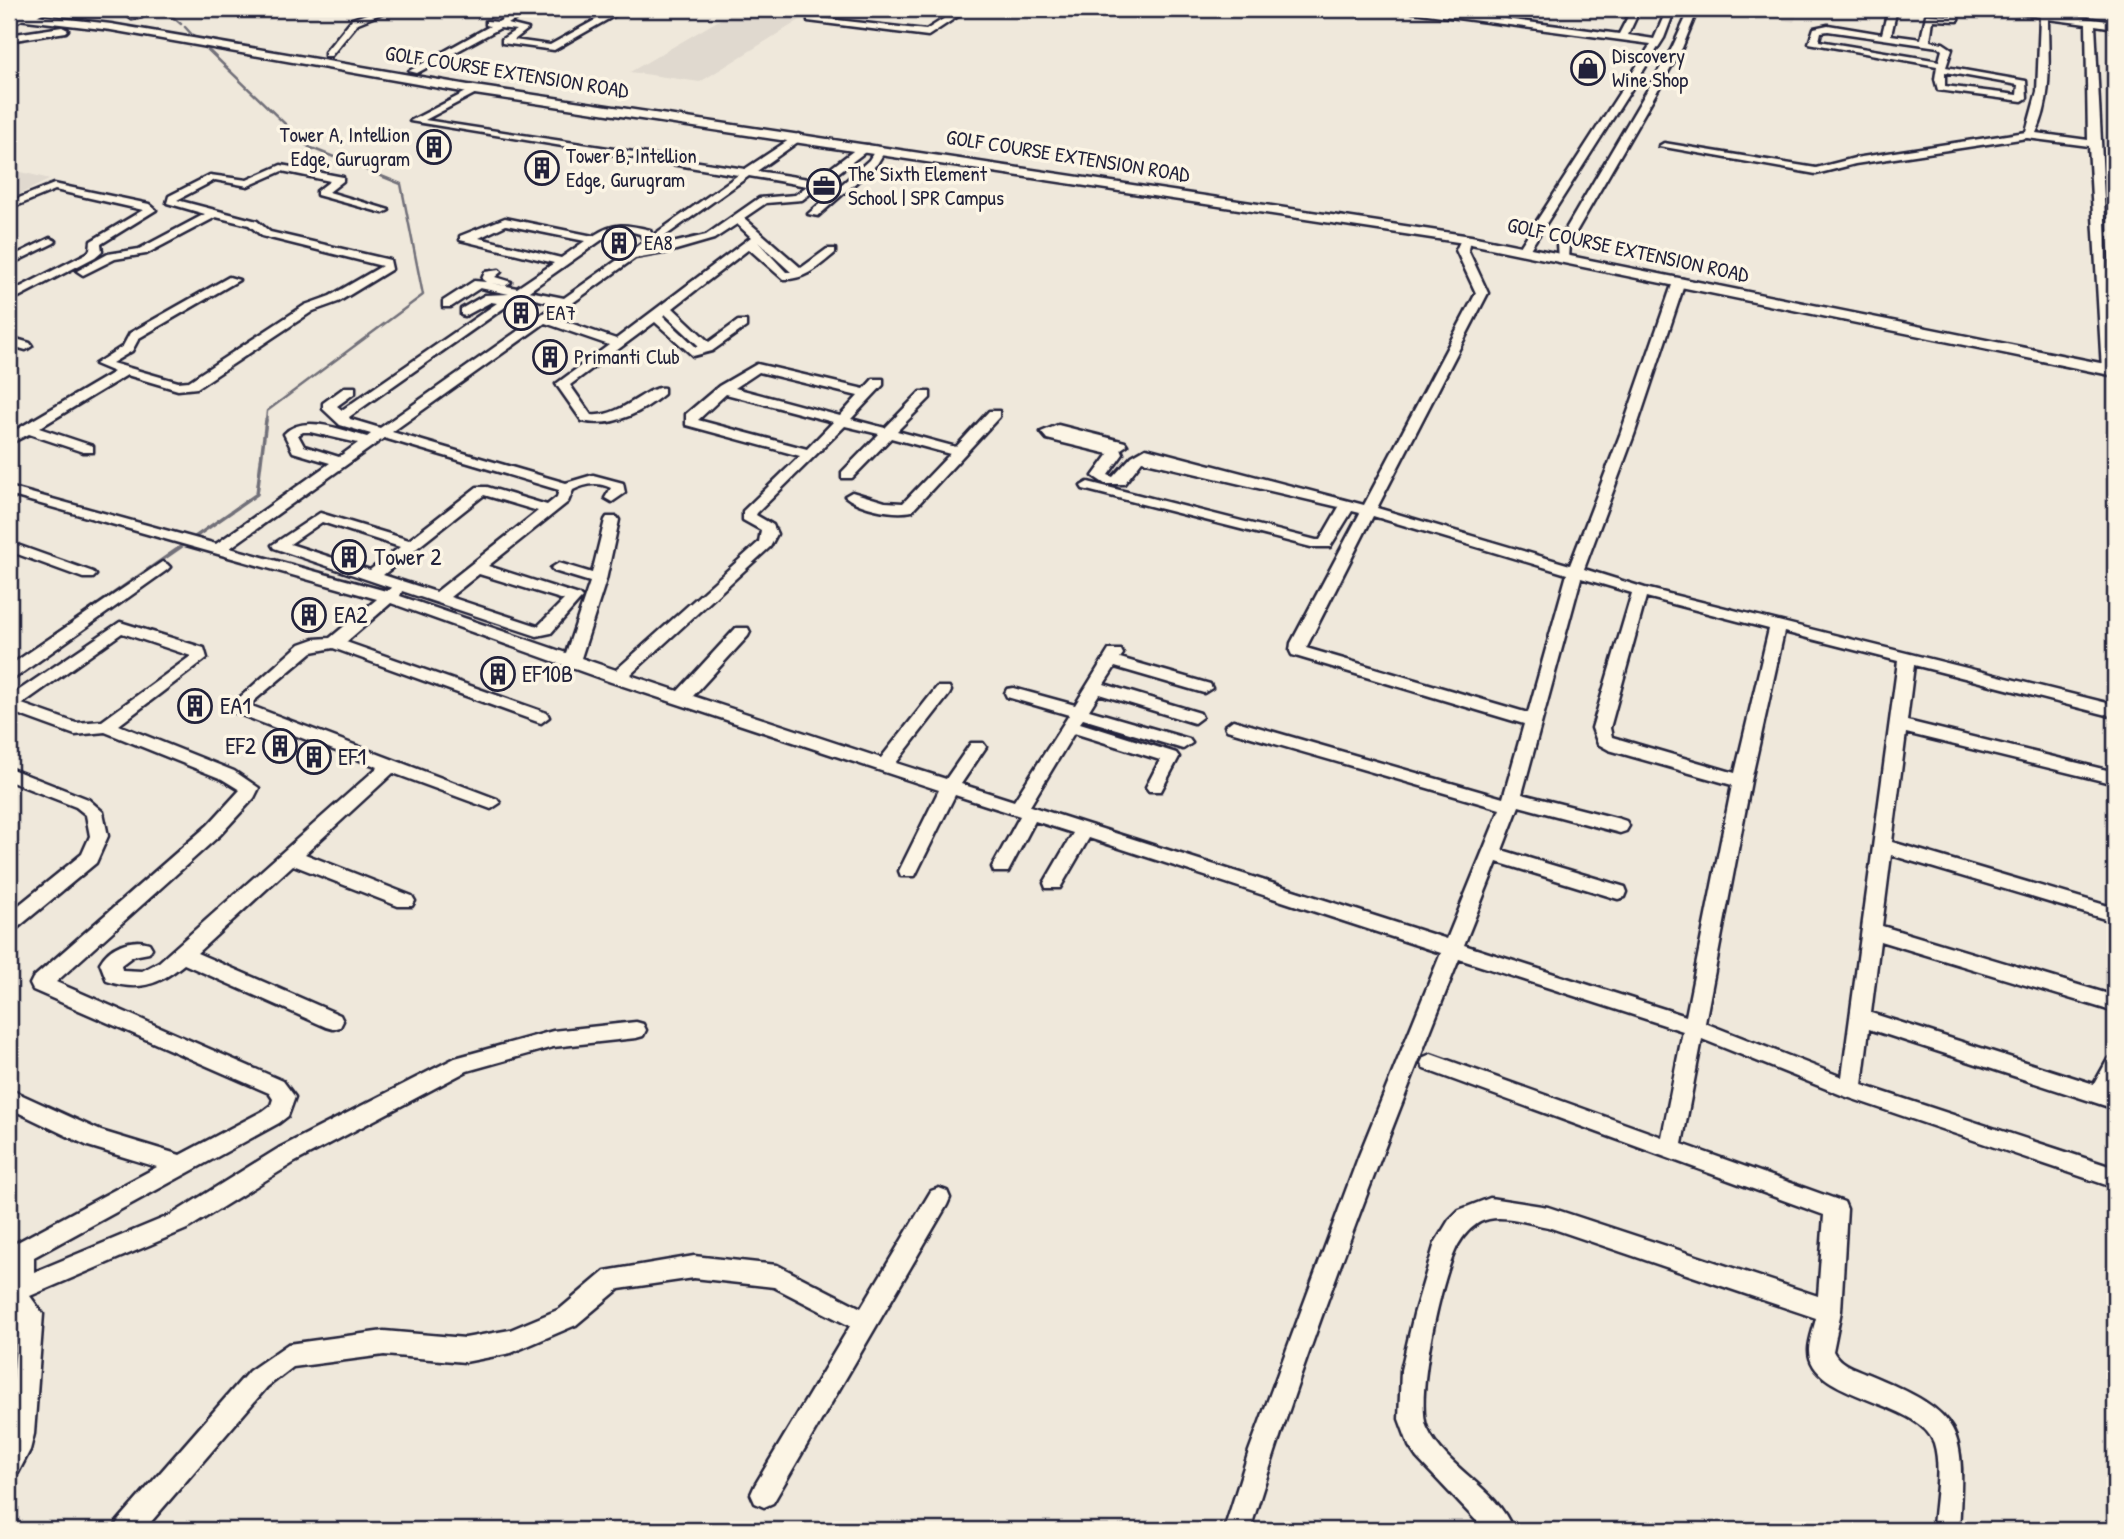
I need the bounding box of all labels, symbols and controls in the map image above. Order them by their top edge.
street label: GOLF COURSE EXTENSION ROAD [383,38,631,105]
place label: Discovery Wine Shop [1612,41,1688,94]
shop icon: Discovery Wine Shop [1569,49,1607,87]
place label: Tower A, Intellion Edge, Gurugram [280,120,410,173]
street label: GOLF COURSE EXTENSION ROAD [944,122,1192,189]
building icon: Tower A, Intellion Edge, Gurugram [415,128,453,166]
place label: Tower B, Intellion Edge, Gurugram [566,141,697,194]
building icon: Tower B, Intellion Edge, Gurugram [523,149,561,187]
place label: The Sixth Element School | SPR Campus [848,159,1004,212]
office icon: The Sixth Element School | SPR Campus [805,167,843,205]
street label: GOLF COURSE EXTENSION ROAD [1505,210,1752,289]
building icon: EA8 [600,224,638,262]
place label: EA8 [644,228,673,257]
building icon: EA7 [502,294,540,332]
place label: EA7 [546,298,576,327]
building icon: Primanti Club [531,338,569,376]
place label: Primanti Club [574,342,680,371]
building icon: Tower 2 [330,538,368,576]
place label: Tower 2 [374,540,442,572]
building icon: EA2 [290,596,328,634]
place label: EA2 [334,598,368,630]
building icon: EF10B [479,655,517,693]
place label: EF10B [522,657,573,689]
building icon: EA1 [176,687,214,725]
place label: EA1 [220,689,251,721]
building icon: EF2 [261,727,299,765]
place label: EF2 [225,729,256,761]
building icon: EF1 [295,738,333,776]
place label: EF1 [338,740,366,772]

